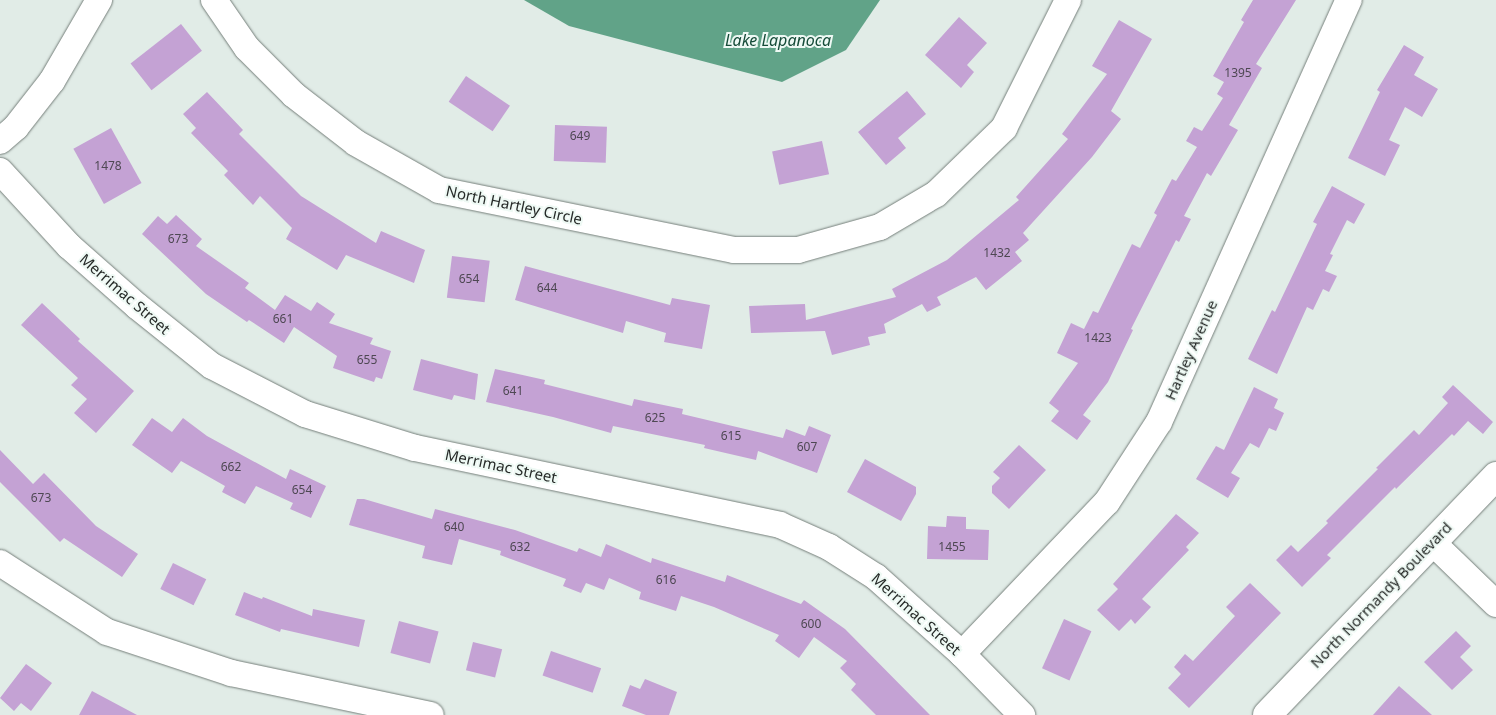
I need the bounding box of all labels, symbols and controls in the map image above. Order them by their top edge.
water label: Lake Lapanoca [725,30,831,50]
house number: 1395 [1224,66,1252,80]
house number: 649 [570,129,590,143]
house number: 1478 [94,159,122,173]
street label: North Hartley Circle [444,182,584,228]
house number: 673 [168,232,188,246]
house number: 1432 [983,246,1011,260]
street label: Merrimac Street [76,250,174,338]
house number: 654 [459,272,479,286]
house number: 644 [537,281,557,295]
street label: Hartley Avenue [1161,297,1221,403]
house number: 661 [273,312,293,326]
house number: 1423 [1084,331,1112,345]
house number: 655 [357,353,377,367]
house number: 641 [503,384,523,398]
house number: 625 [645,411,665,425]
house number: 615 [721,429,741,443]
house number: 607 [797,440,817,454]
street label: Merrimac Street [443,445,559,487]
house number: 662 [221,460,241,474]
house number: 654 [292,483,312,497]
house number: 673 [31,491,51,505]
street label: North Normandy Boulevard [1307,518,1455,672]
house number: 640 [444,520,464,534]
house number: 632 [510,540,530,554]
house number: 1455 [938,540,966,554]
street label: Merrimac Street [868,569,964,659]
house number: 616 [656,573,676,587]
house number: 600 [801,617,821,631]

